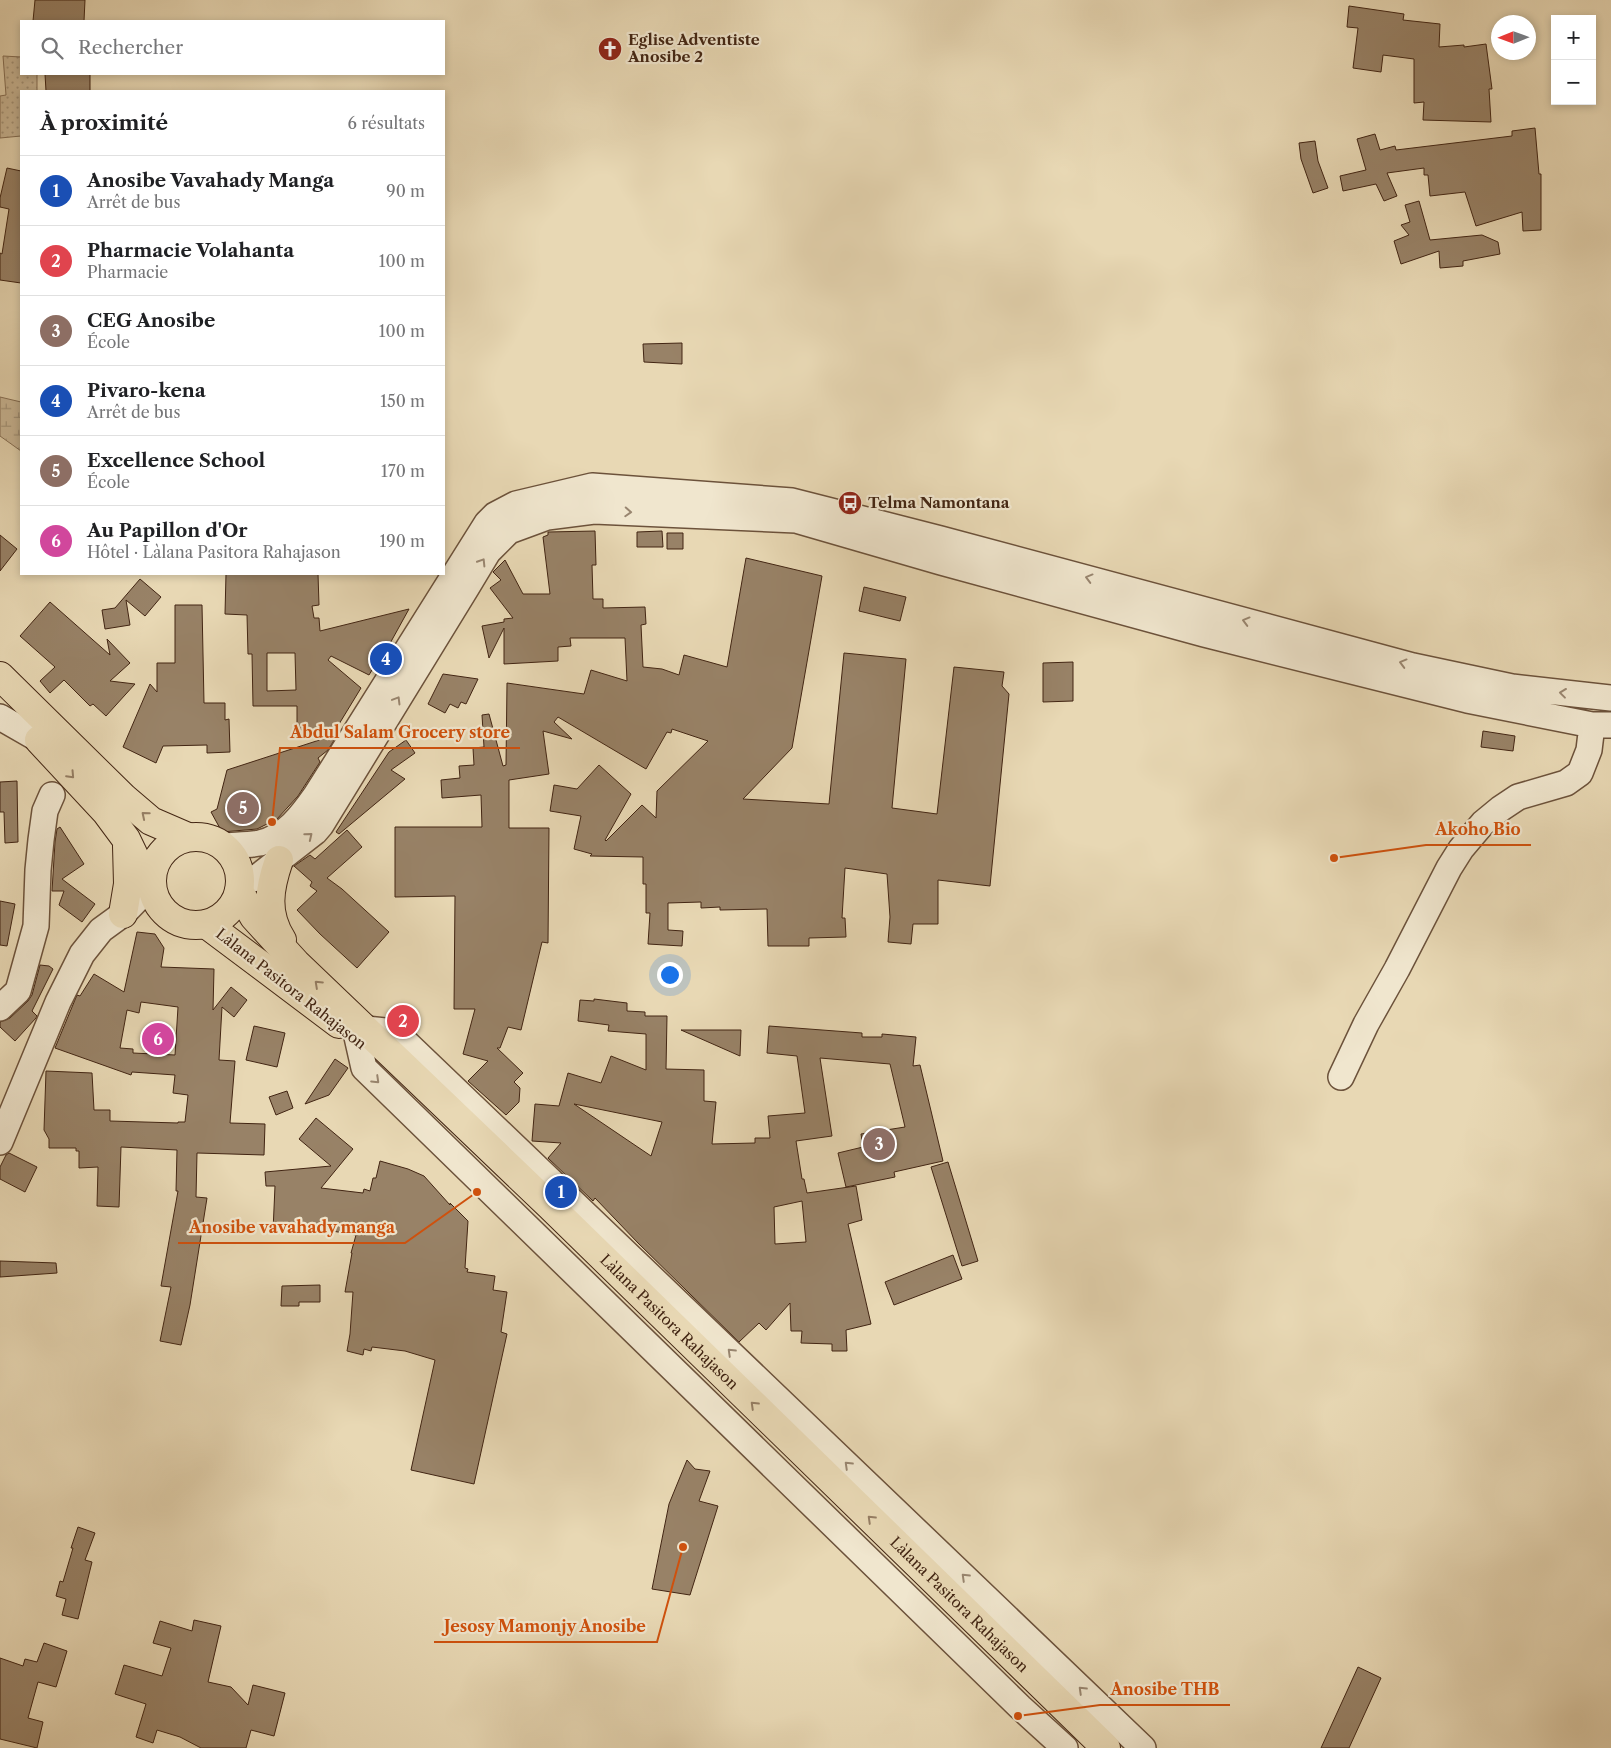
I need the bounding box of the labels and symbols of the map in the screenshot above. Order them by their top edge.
north arrow [1491,15,1536,60]
place label: Eglise Adventiste Anosibe 2 [627,30,760,66]
church icon: Eglise Adventiste Anosibe 2 [597,36,623,62]
bus stop icon: Telma Namontana [837,490,863,516]
place label: Telma Namontana [868,493,1010,512]
one-way arrow [624,507,632,518]
one-way arrow [476,558,486,567]
one-way arrow [1086,574,1094,584]
one-way arrow [1243,616,1251,626]
pin: 4 [370,640,402,678]
one-way arrow [1399,659,1407,669]
one-way arrow [1558,688,1566,699]
one-way arrow [391,697,401,706]
callout: Abdul Salam Grocery store [280,717,520,748]
text: Abdul Salam Grocery store [289,722,510,742]
one-way arrow [65,769,74,778]
pin: 5 [227,789,259,827]
one-way arrow [141,812,150,821]
callout: Akoho Bio [1426,814,1531,845]
text: Akoho Bio [1434,819,1521,839]
one-way arrow [303,834,312,842]
street label: Làlana Pasitora Rahajason [212,924,371,1054]
your location [657,962,683,988]
one-way arrow [314,981,323,990]
pin: 2 [387,1002,419,1040]
pin: 6 [142,1020,174,1058]
one-way arrow [370,1074,379,1083]
pin: 3 [863,1125,895,1163]
pin: 1 [545,1173,577,1211]
callout: Anosibe vavahady manga [178,1212,405,1243]
text: Anosibe vavahady manga [188,1217,396,1237]
street label: Làlana Pasitora Rahajason [596,1250,743,1394]
one-way arrow [727,1349,736,1358]
one-way arrow [751,1402,760,1411]
one-way arrow [845,1462,854,1471]
one-way arrow [867,1516,876,1525]
street label: Làlana Pasitora Rahajason [886,1533,1033,1677]
one-way arrow [962,1574,971,1583]
callout: Jesosy Mamonjy Anosibe [434,1611,657,1642]
text: Jesosy Mamonjy Anosibe [441,1616,646,1636]
callout: Anosibe THB [1100,1674,1230,1705]
text: Anosibe THB [1109,1679,1220,1699]
one-way arrow [1079,1687,1088,1696]

